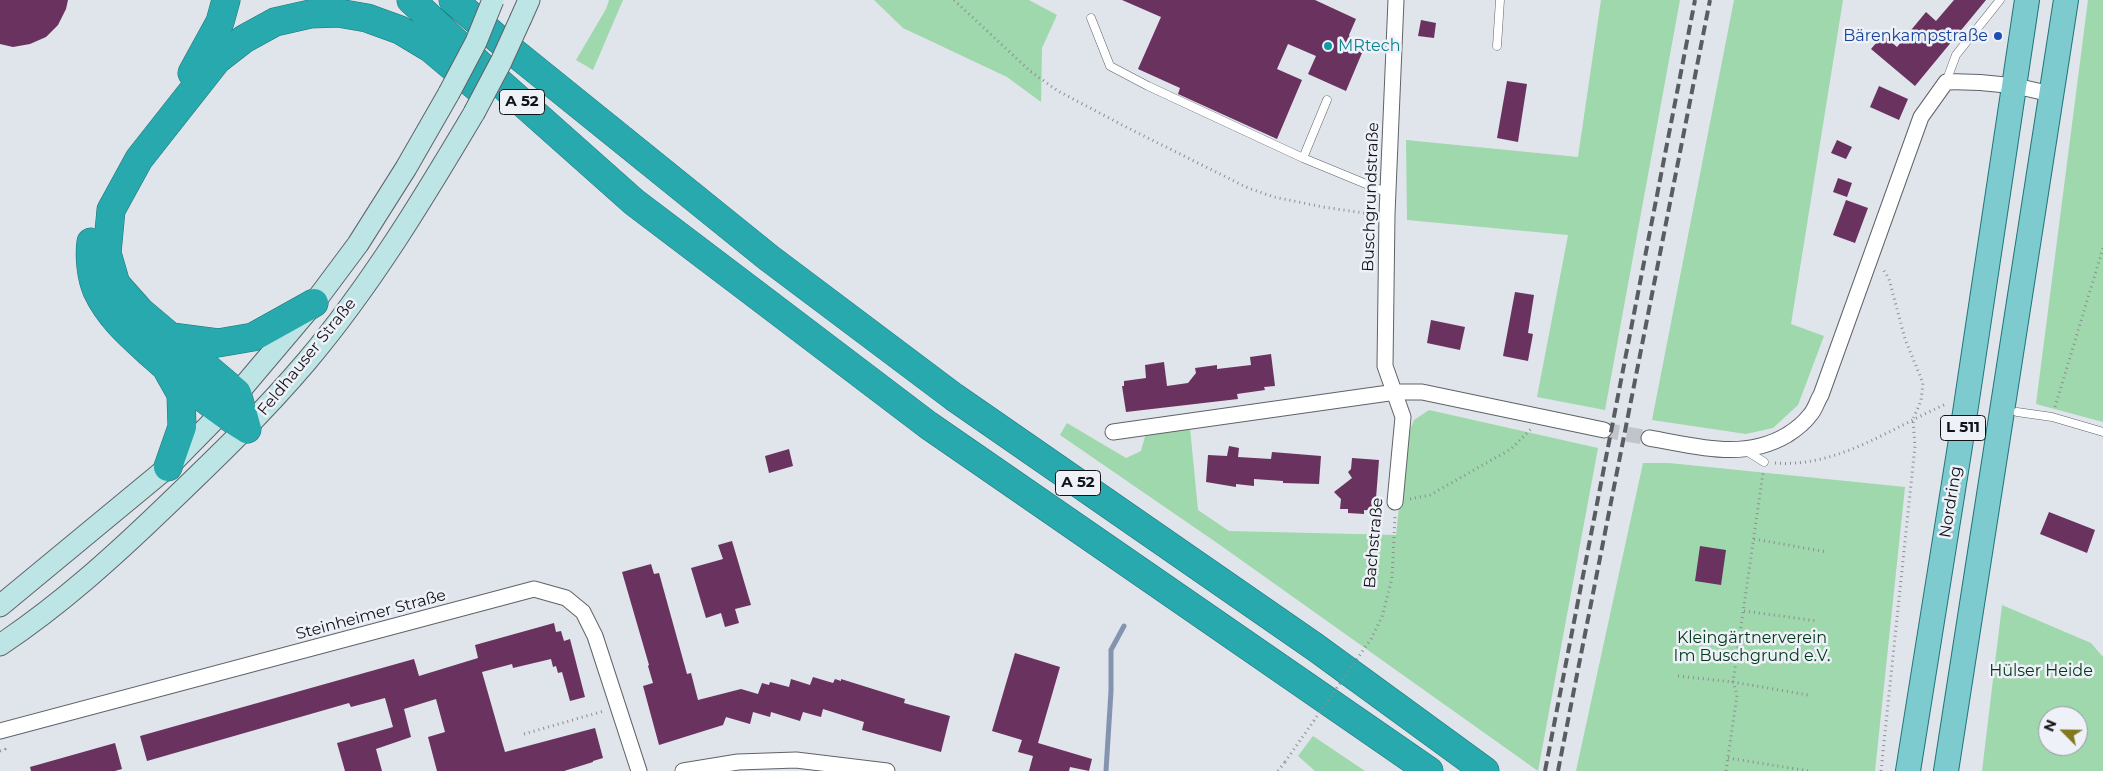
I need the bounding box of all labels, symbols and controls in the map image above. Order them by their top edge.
place label: Bärenkampstraße [1843,26,1988,46]
marker: Bärenkampstraße [1992,30,2004,42]
place label: MRtech [1338,36,1400,56]
marker: MRtech [1322,40,1334,52]
road number: A 52 [500,90,544,114]
street label: Buschgrundstraße [1359,122,1383,272]
street label: Feldhauser Straße [254,294,360,420]
road number: L 511 [1940,416,1986,440]
street label: Nordring [1936,465,1966,539]
road number: A 52 [1056,470,1100,496]
street label: Bachstraße [1360,497,1388,589]
street label: Steinheimer Straße [294,586,448,644]
park label: Kleingärtnerverein Im Buschgrund e.V. [1674,628,1830,666]
park label: Hülser Heide [1989,661,2093,681]
north arrow [2038,706,2088,756]
text: N [2040,717,2061,734]

